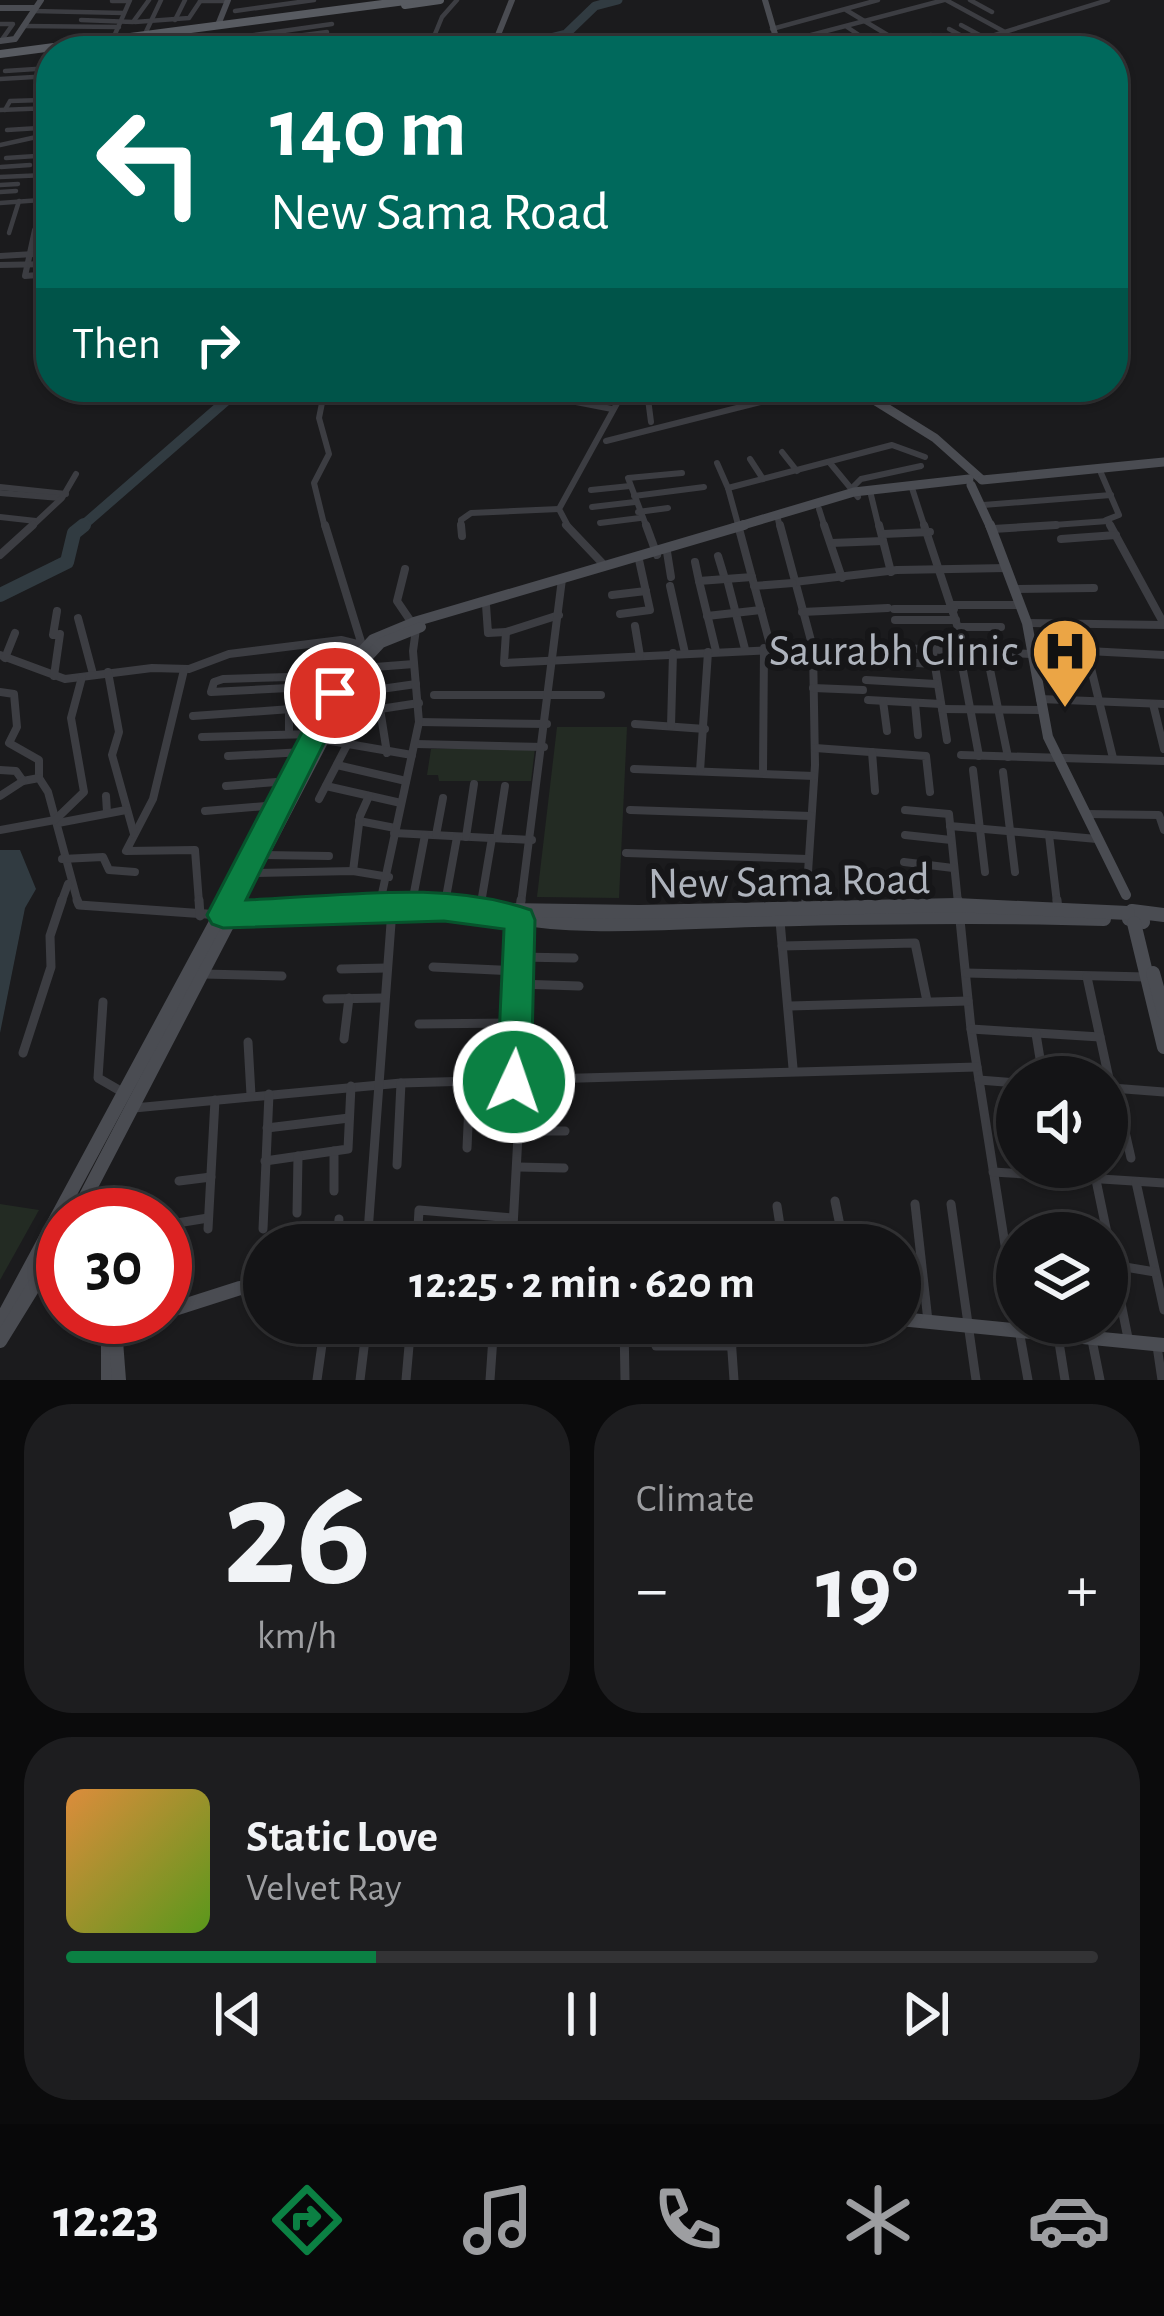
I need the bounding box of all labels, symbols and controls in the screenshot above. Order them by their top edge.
icon: left [72,84,228,240]
text: 140 m [270,88,467,172]
text: New Sama Road [270,186,609,240]
icon: right [185,312,251,378]
text: Then [72,322,161,367]
hospital icon: Saurabh Clinic [1030,616,1100,710]
place label: Saurabh Clinic [769,629,1018,674]
pin [284,642,386,744]
icon: arrive [302,660,368,726]
street label: New Sama Road [647,857,931,907]
position arrow [451,1019,577,1145]
map controls [996,1056,1128,1344]
button: sound [996,1056,1128,1188]
speed limit sign: 30 [36,1188,192,1344]
button: layers [996,1212,1128,1344]
text: 12:25 · 2 min · 620 m [409,1261,755,1306]
text: 26 [223,1457,371,1613]
text: Climate [636,1480,754,1519]
text: 19° [816,1545,918,1635]
text: − [636,1557,668,1623]
text: + [1066,1557,1098,1623]
text: km/h [257,1617,337,1656]
text: Static Love [246,1815,438,1860]
text: Velvet Ray [246,1869,402,1908]
icon: previous [205,1981,271,2047]
icon: pause [549,1981,615,2047]
icon: next [893,1981,959,2047]
icon: directions [265,2178,349,2262]
icon: music [456,2178,540,2262]
icon: phone [646,2178,730,2262]
icon: climate [836,2178,920,2262]
icon: car [1027,2178,1111,2262]
text: 12:23 [53,2193,159,2247]

